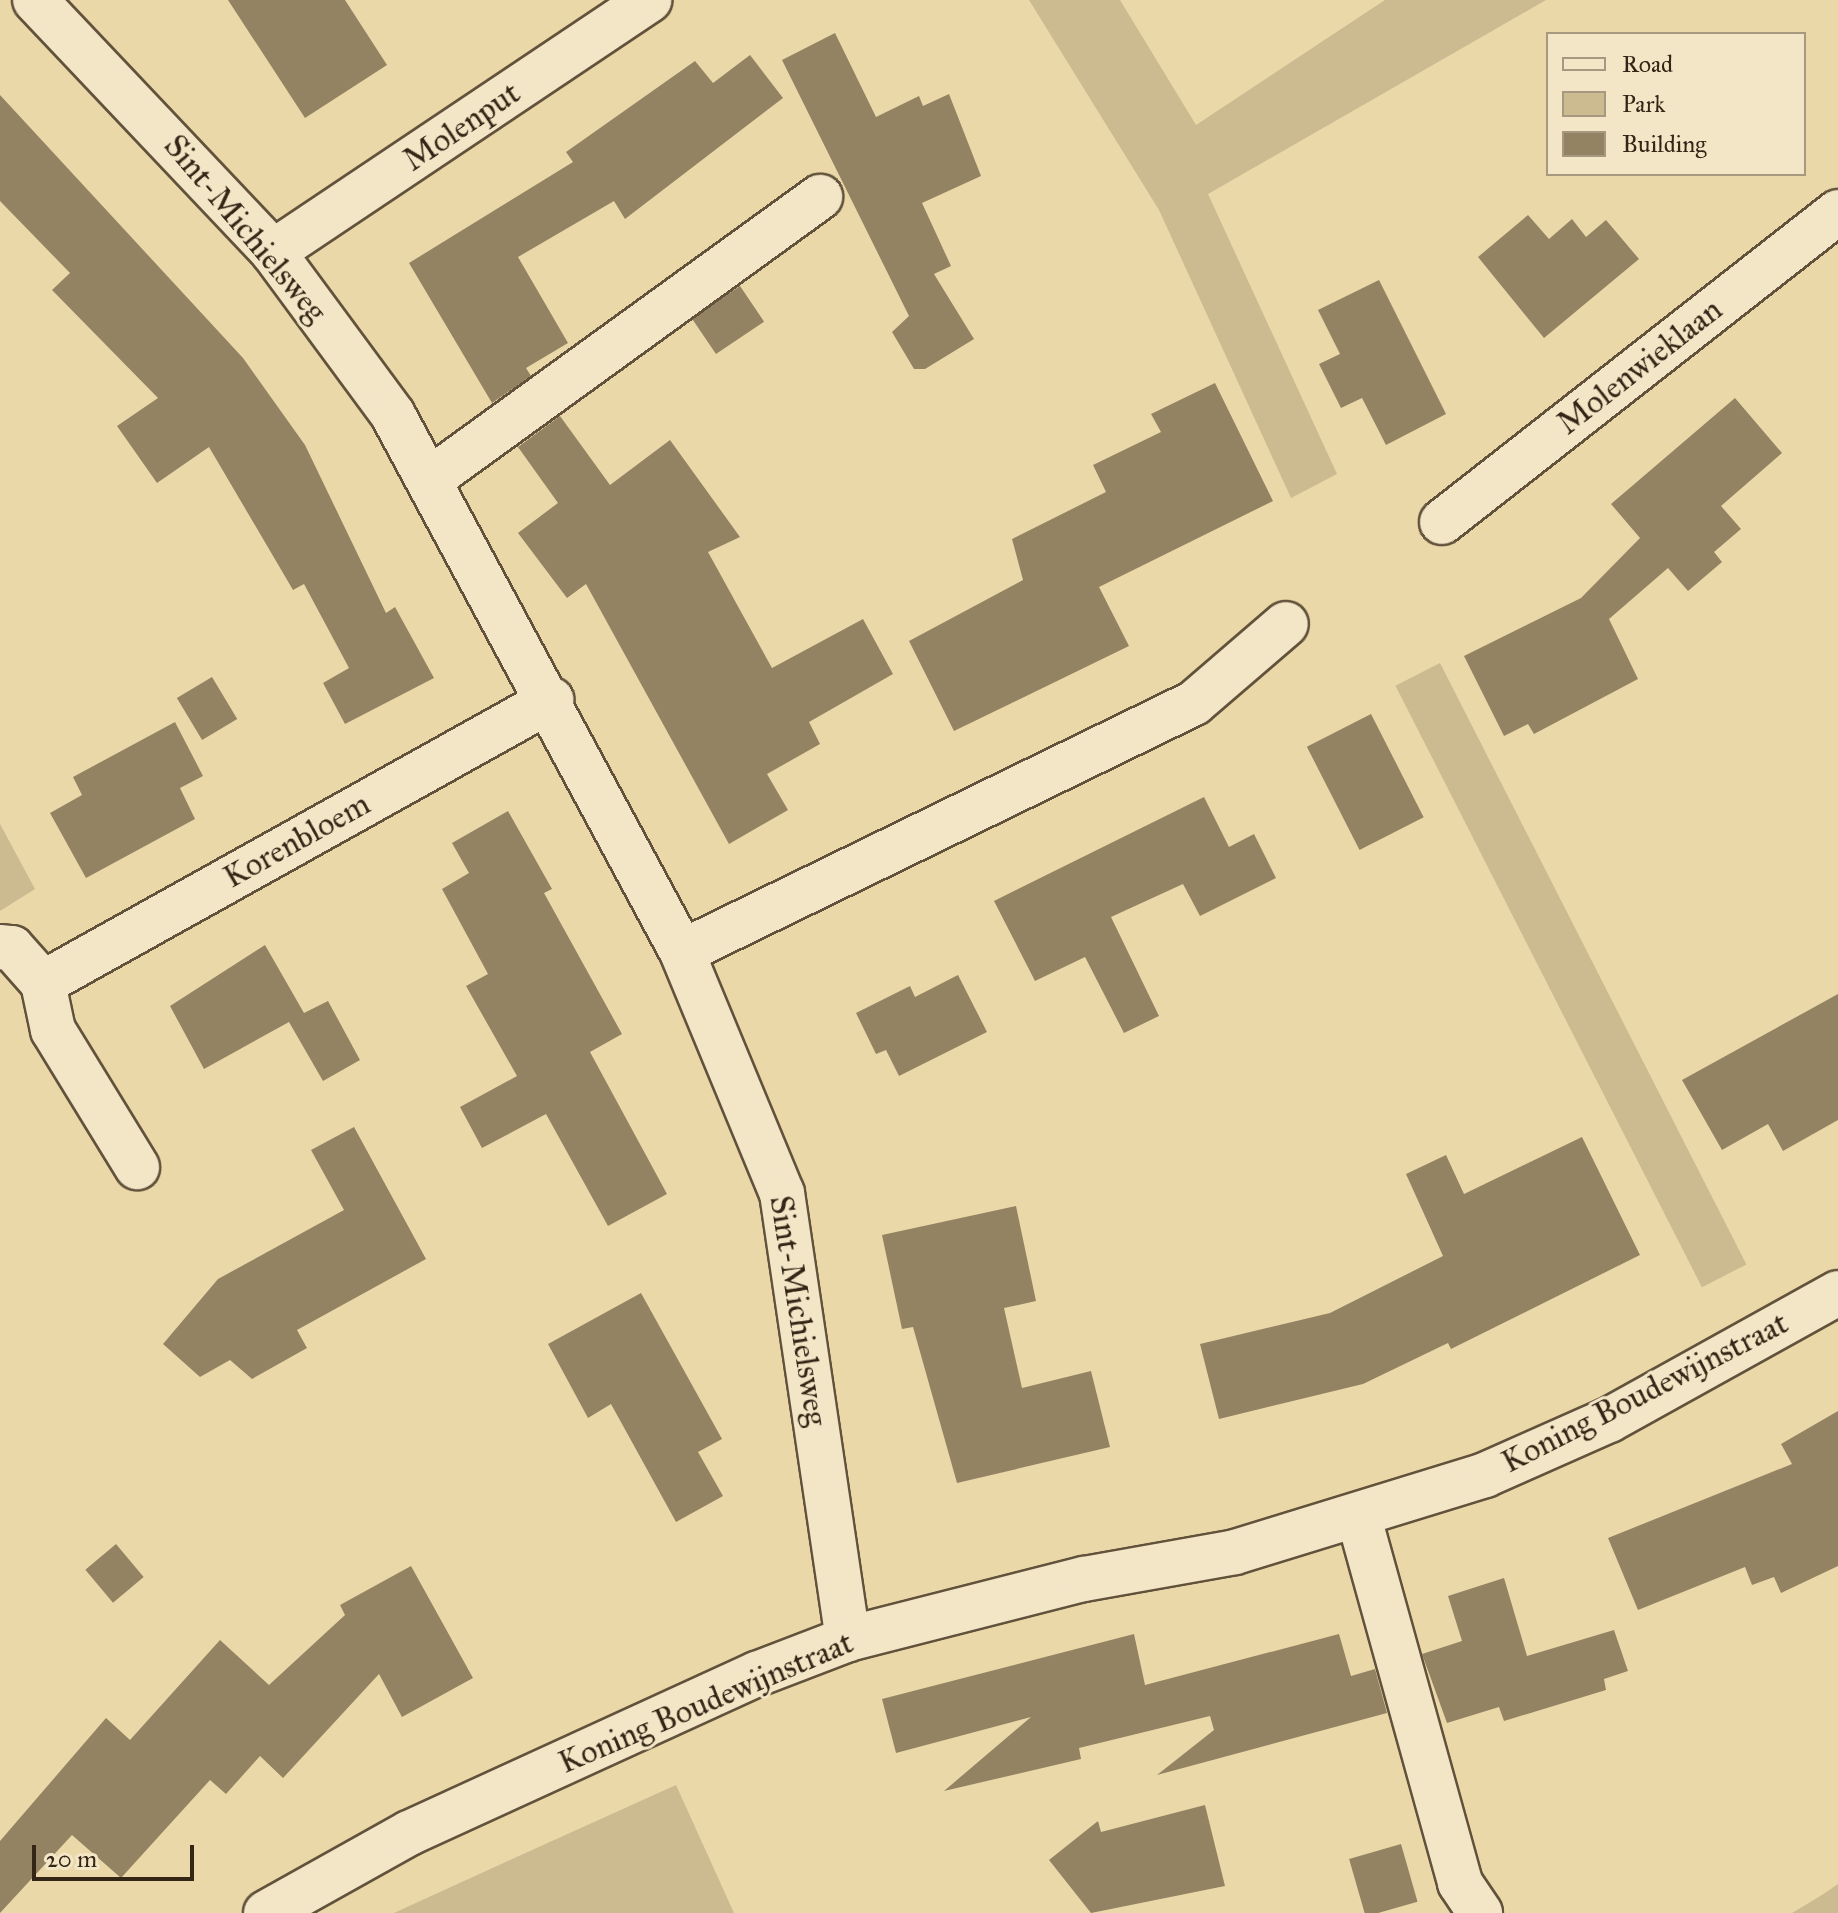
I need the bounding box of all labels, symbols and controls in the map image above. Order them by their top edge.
legend [1546,32,1806,176]
text: Road [1622,49,1673,79]
street label: Molenput [396,74,528,180]
text: Park [1622,89,1665,119]
street label: Sint-Michielsweg [155,127,335,331]
text: Building [1622,129,1707,159]
street label: Molenwieklaan [1550,291,1730,443]
street label: Korenbloem [217,785,377,897]
street label: Sint-Michielsweg [761,1193,835,1429]
street label: Koning Boudewijnstraat [1495,1304,1795,1482]
street label: Koning Boudewijnstraat [553,1624,859,1782]
scale bar [36,1829,198,1879]
text: 20 m [46,1844,97,1874]

